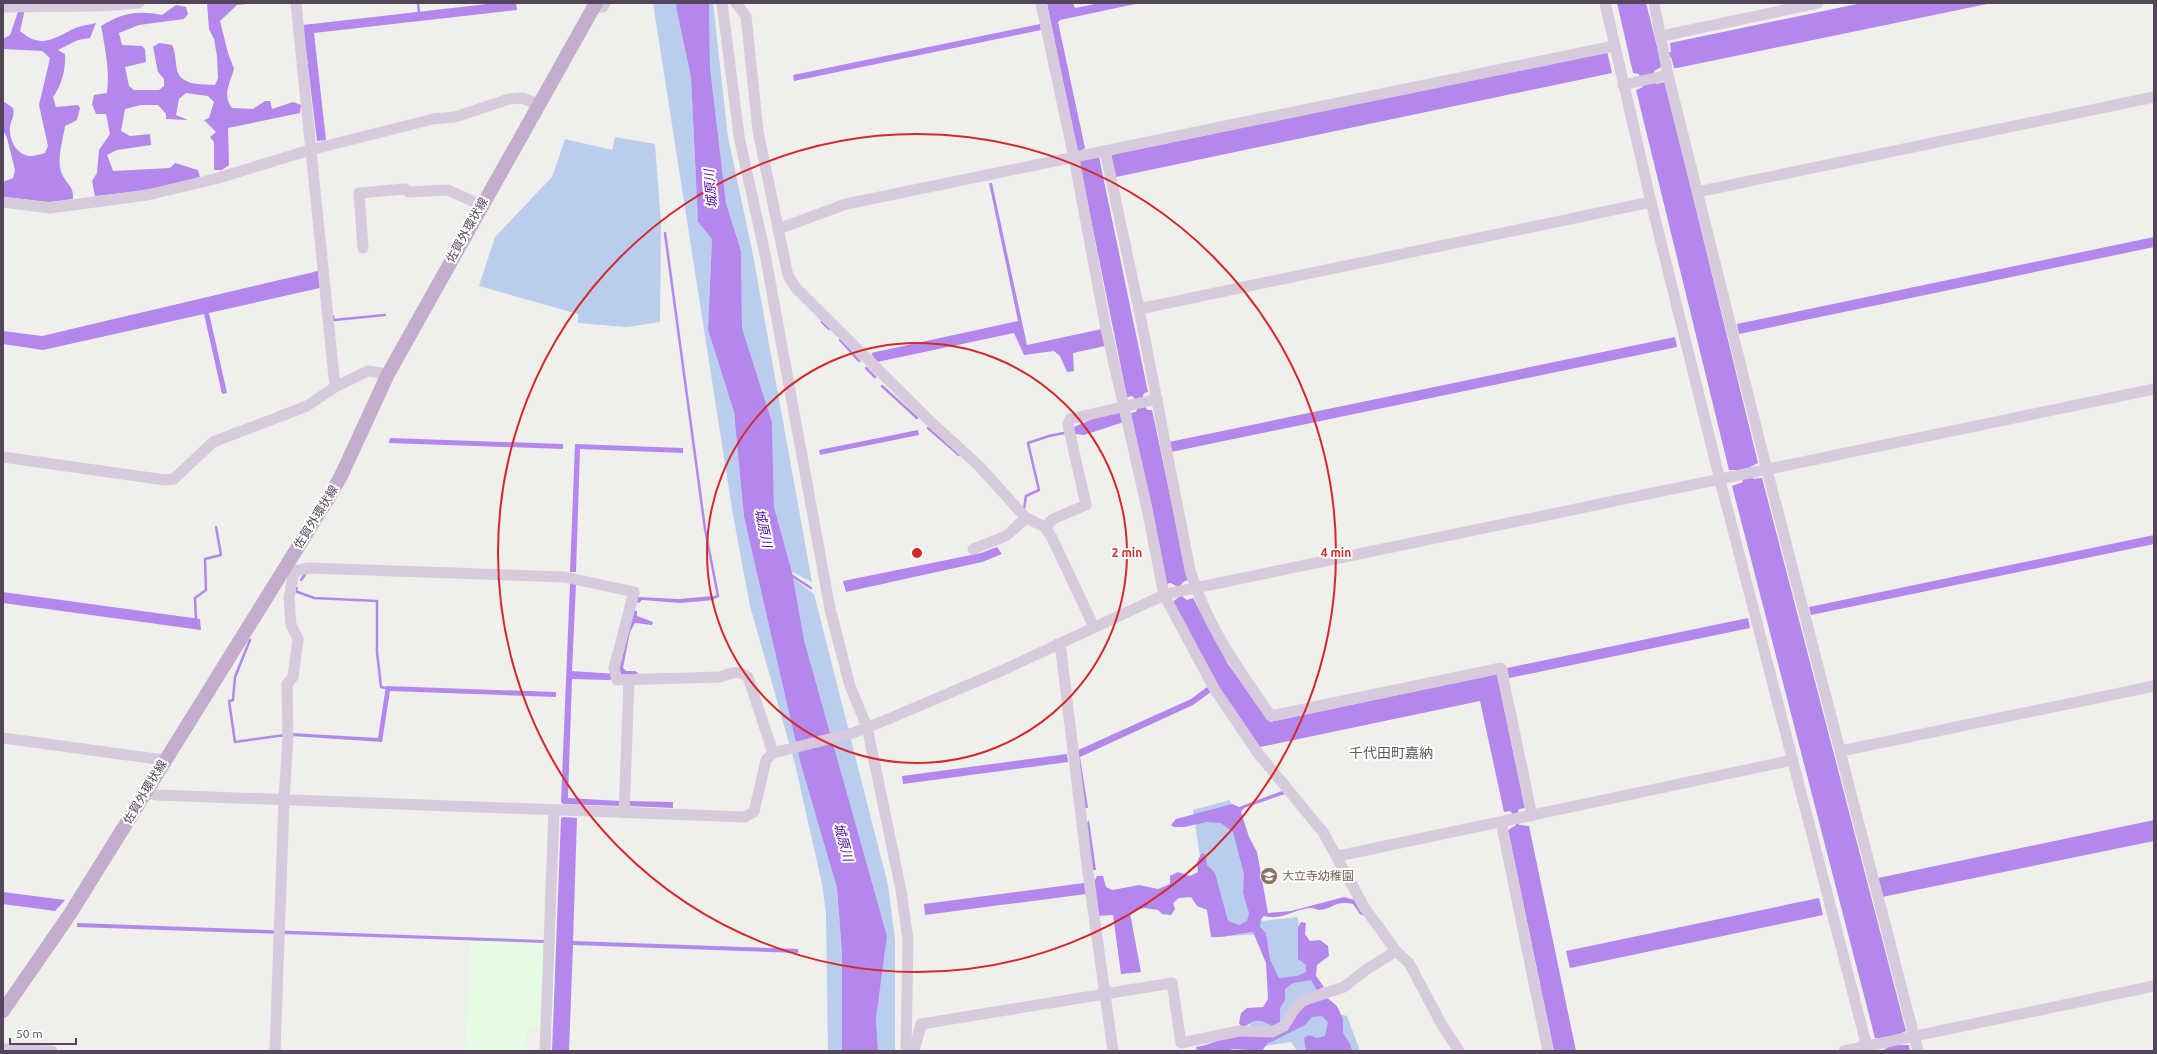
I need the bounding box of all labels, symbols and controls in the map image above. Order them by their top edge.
water label: 城原川 [701,167,719,209]
street label: 佐賀外環状線 [443,195,490,264]
street label: 佐賀外環状線 [291,483,340,551]
water label: 城原川 [753,507,775,550]
centre of rings [910,546,924,560]
text: 2 min [1112,546,1142,559]
text: 4 min [1321,546,1351,559]
district label: 千代田町嘉納 [1349,745,1433,761]
street label: 佐賀外環状線 [120,758,169,826]
water label: 城原川 [832,821,856,865]
school or university icon: 大立寺幼稚園 [1259,866,1279,886]
place label: 大立寺幼稚園 [1282,869,1354,882]
scale bar [10,1020,76,1046]
text: 50 m [16,1027,43,1040]

